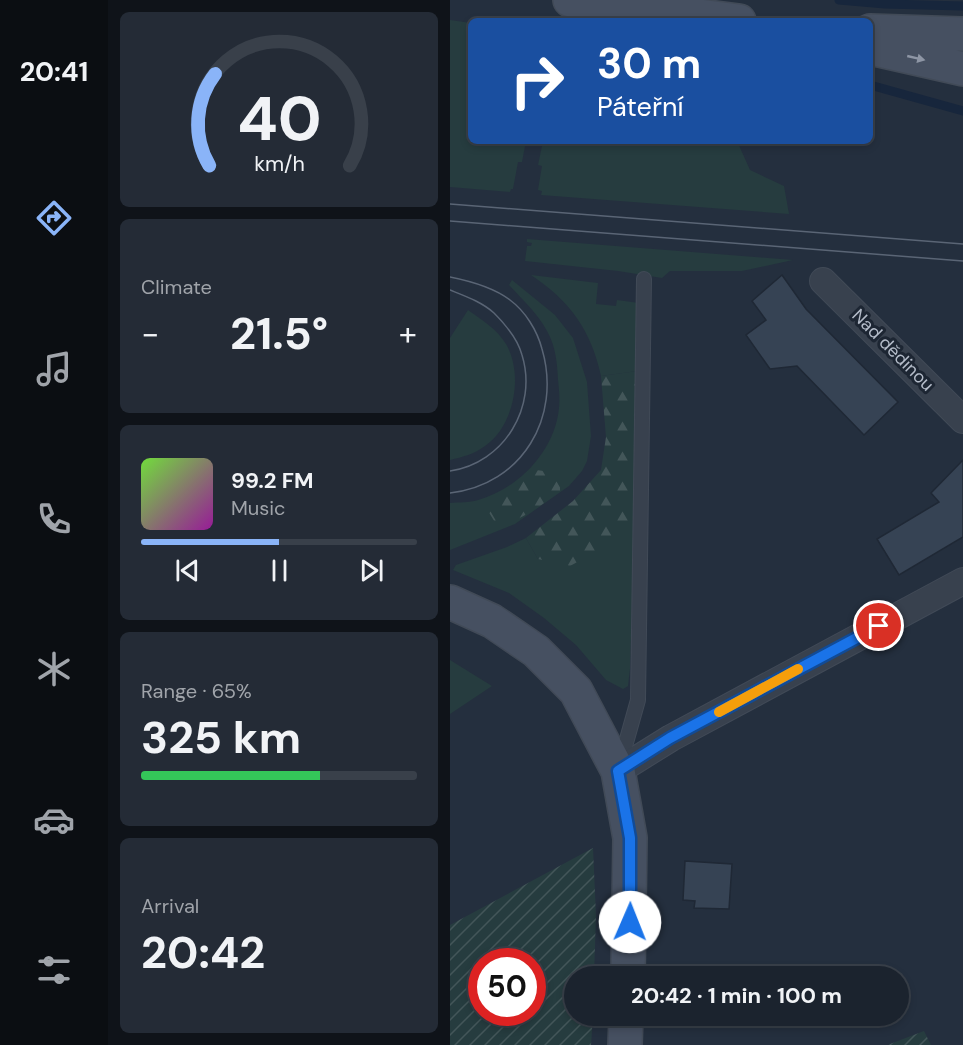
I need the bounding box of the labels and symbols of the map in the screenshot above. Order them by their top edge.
one-way arrow [907,54,926,64]
street label: Nad dědinou [847,304,939,396]
pin [853,600,904,651]
position arrow [598,890,662,954]
speed limit sign: 50 [468,948,546,1026]

